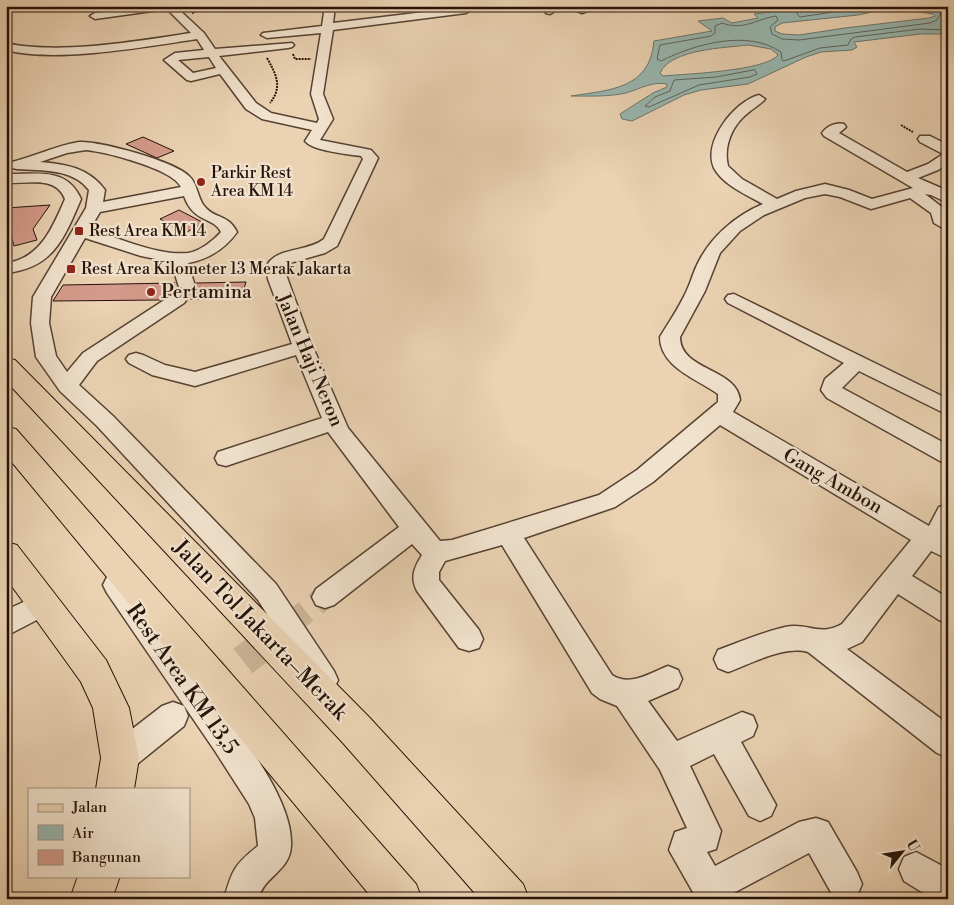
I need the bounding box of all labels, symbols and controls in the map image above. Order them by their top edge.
place label: Parkir Rest Area KM 14 [210,163,294,201]
marker: Parkir Rest Area KM 14 [195,176,207,188]
place label: Rest Area KM 14 [89,221,207,241]
marker: Rest Area KM 14 [73,225,85,237]
place label: Rest Area Kilometer 13 Merak Jakarta [81,259,352,279]
marker: Rest Area Kilometer 13 Merak Jakarta [65,263,77,275]
place label: Pertamina [161,280,252,304]
marker: Pertamina [145,286,157,298]
street label: Jalan Haji Neron [271,289,349,430]
street label: Gang Ambon [779,443,887,519]
street label: Jalan Tol Jakarta–Merak [166,533,354,727]
street label: Rest Area KM 13,5 [120,598,244,760]
legend [28,788,190,878]
text: Jalan [71,798,107,817]
text: Air [71,824,94,843]
north arrow [876,828,926,878]
text: U [902,837,923,855]
text: Bangunan [71,848,141,867]

